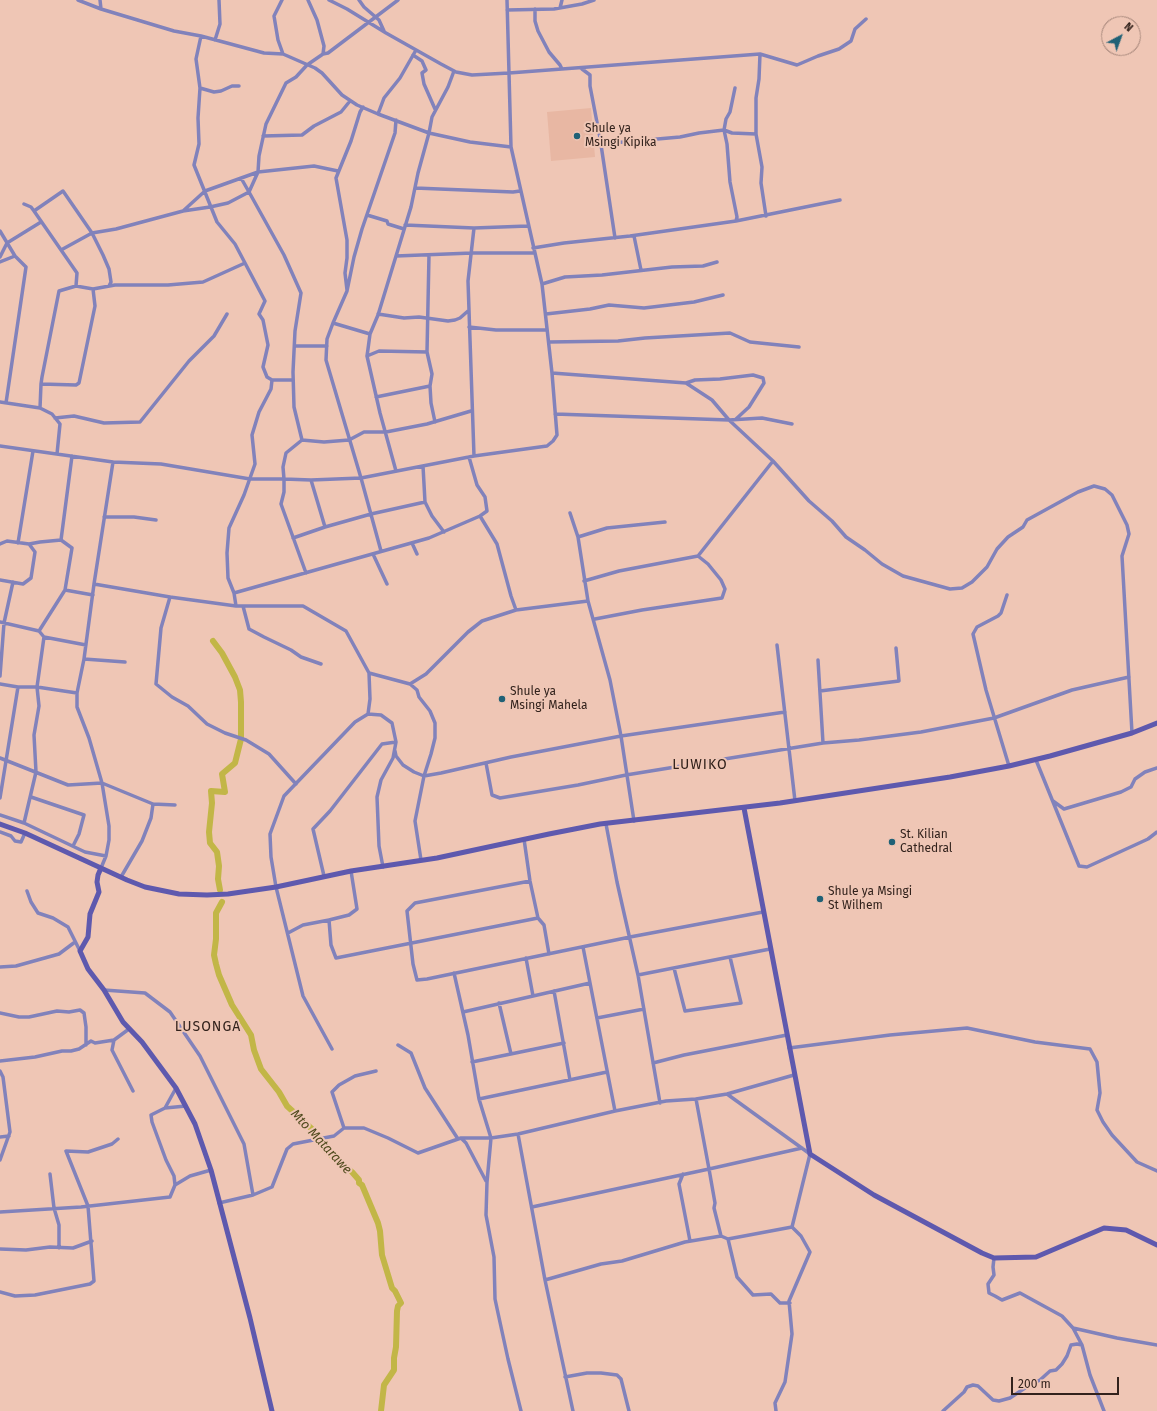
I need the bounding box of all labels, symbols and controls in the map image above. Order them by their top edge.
north arrow [1101,16,1141,56]
text: N [1122,20,1136,35]
place label: Shule ya Msingi Kipika [585,122,657,150]
marker: Shule ya Msingi Kipika [572,131,582,141]
place label: Shule ya Msingi Mahela [510,685,588,713]
marker: Shule ya Msingi Mahela [497,694,507,704]
district label: LUWIKO [672,757,728,773]
place label: St. Kilian Cathedral [900,828,952,856]
marker: St. Kilian Cathedral [887,837,897,847]
place label: Shule ya Msingi St Wilhem [828,885,912,913]
marker: Shule ya Msingi St Wilhem [815,894,825,904]
district label: LUSONGA [175,1019,241,1035]
water label: Mto Matarawe [287,1107,355,1177]
scale bar [1013,1369,1121,1395]
text: 200 m [1018,1377,1051,1391]

